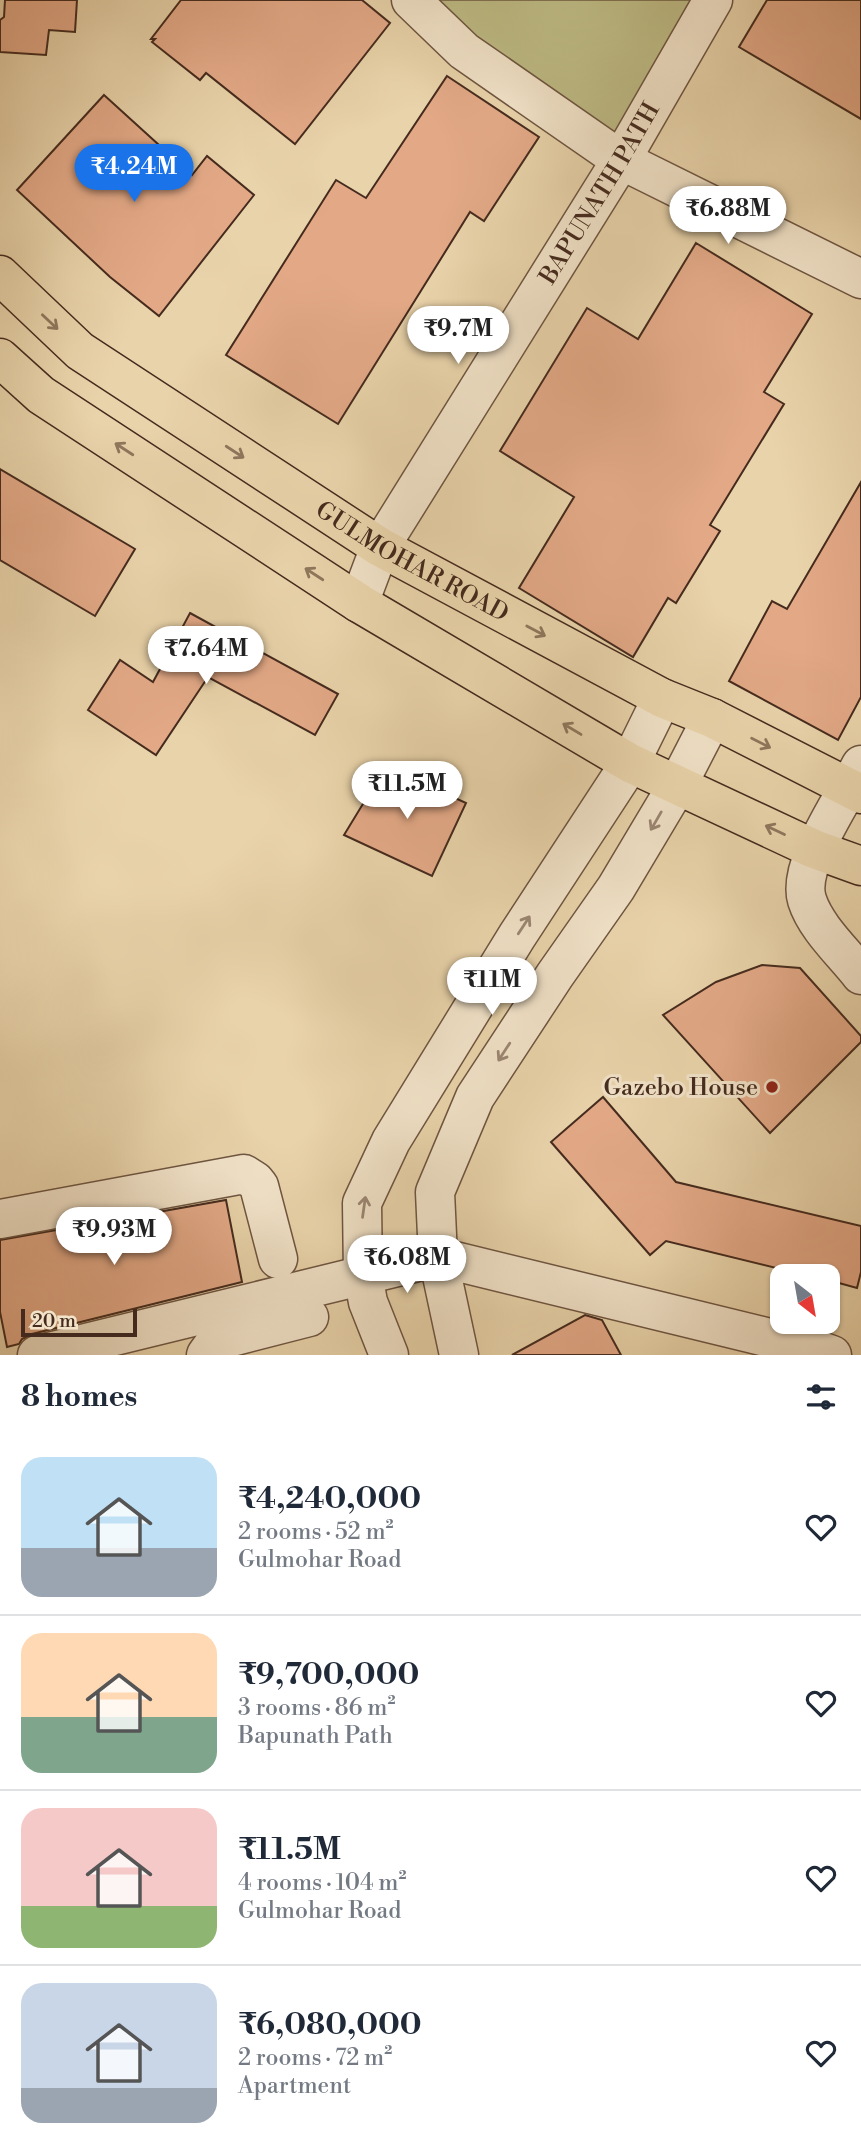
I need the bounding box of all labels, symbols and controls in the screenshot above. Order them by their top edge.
street label: BAPUNATH PATH [533,97,667,291]
pin: ₹4.24M [77,144,191,204]
text: ₹4.24M [91,153,177,181]
pin: ₹6.88M [671,187,785,246]
text: ₹6.88M [685,195,771,223]
pin: ₹9.7M [409,306,507,366]
one-way arrow [40,313,58,330]
text: ₹9.7M [423,315,493,343]
one-way arrow [115,442,134,456]
one-way arrow [225,446,245,460]
street label: GULMOHAR ROAD [310,495,514,629]
one-way arrow [305,567,324,581]
one-way arrow [525,624,546,638]
pin: ₹7.64M [149,626,263,686]
text: ₹7.64M [164,635,248,663]
one-way arrow [562,722,583,735]
one-way arrow [750,737,771,751]
pin: ₹11.5M [350,762,464,821]
text: ₹11.5M [368,770,446,798]
one-way arrow [649,811,663,831]
one-way arrow [765,823,786,836]
one-way arrow [517,916,531,935]
pin: ₹11M [451,958,533,1017]
text: ₹11M [463,966,521,994]
one-way arrow [497,1042,511,1061]
place label: Gazebo House [603,1073,758,1103]
marker: Gazebo House [764,1079,780,1095]
one-way arrow [358,1196,371,1219]
pin: ₹9.93M [57,1208,171,1267]
text: ₹9.93M [72,1216,156,1244]
pin: ₹6.08M [350,1236,464,1295]
text: ₹6.08M [363,1244,451,1272]
north arrow [770,1264,840,1334]
map controls [770,1264,840,1334]
scale bar [21,1306,136,1338]
text: 20 m [32,1309,76,1333]
text: 8 homes [21,1378,137,1416]
icon: filters [802,1378,840,1416]
text: ₹4,240,000 [238,1480,421,1518]
icon: home [77,1485,161,1569]
icon: heart [802,1508,840,1546]
text: 2 rooms · 52 m² [238,1518,394,1546]
text: Gulmohar Road [238,1546,401,1574]
text: ₹9,700,000 [238,1656,419,1694]
icon: home [77,1661,161,1745]
icon: heart [802,1684,840,1722]
text: 3 rooms · 86 m² [238,1694,395,1722]
text: Bapunath Path [238,1722,393,1750]
text: ₹11.5M [238,1831,341,1869]
icon: home [77,1836,161,1920]
icon: heart [802,1859,840,1897]
text: 4 rooms · 104 m² [238,1869,407,1897]
text: Gulmohar Road [238,1897,401,1925]
text: ₹6,080,000 [238,2006,422,2044]
icon: home [77,2011,161,2095]
icon: heart [802,2034,840,2072]
text: 2 rooms · 72 m² [238,2044,392,2072]
text: Apartment [238,2072,351,2100]

